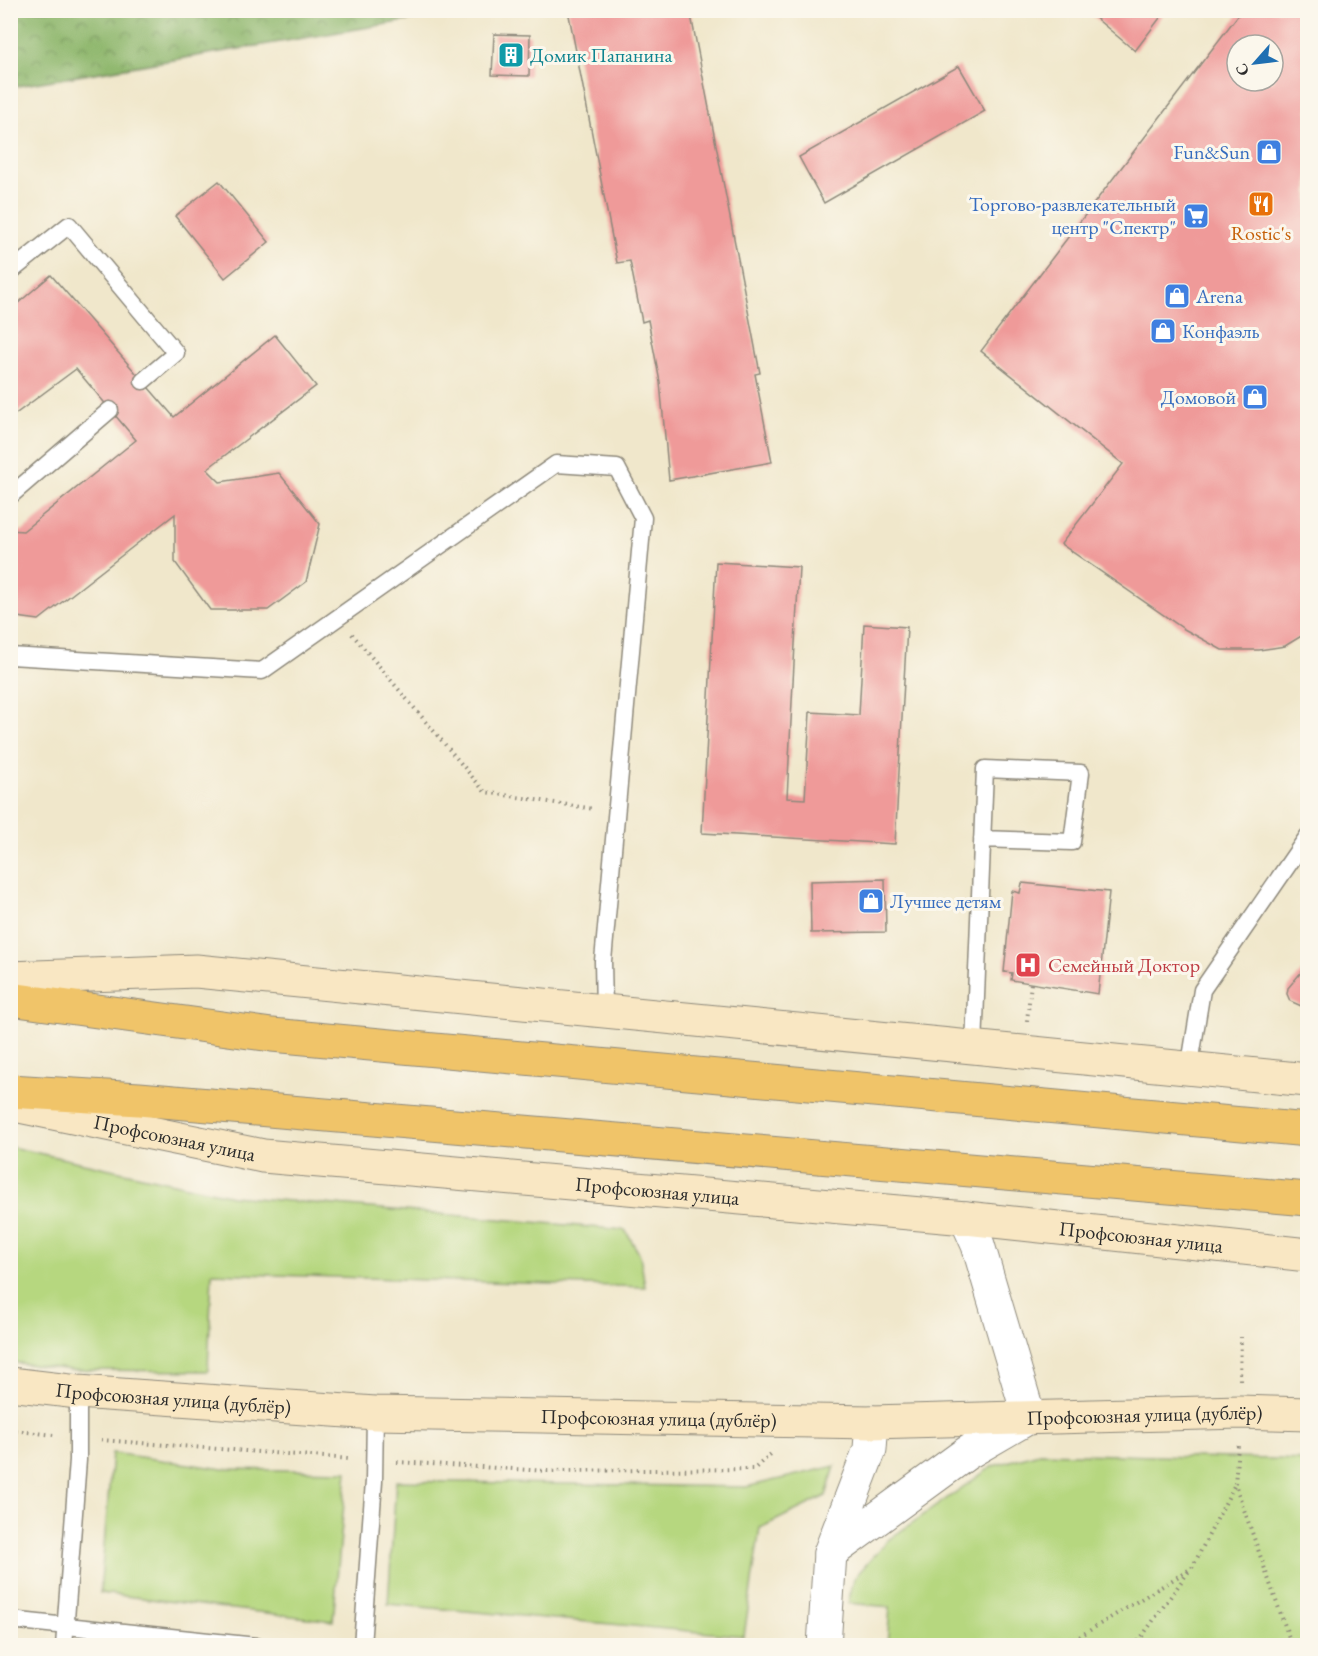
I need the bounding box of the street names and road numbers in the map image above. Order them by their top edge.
street label: Профсоюзная улица [91,1108,258,1167]
street label: Профсоюзная улица [574,1171,740,1211]
street label: Профсоюзная улица [1058,1215,1224,1259]
street label: Профсоюзная улица (дублёр) [54,1376,292,1420]
street label: Профсоюзная улица (дублёр) [1026,1399,1263,1431]
street label: Профсоюзная улица (дублёр) [540,1403,777,1433]

